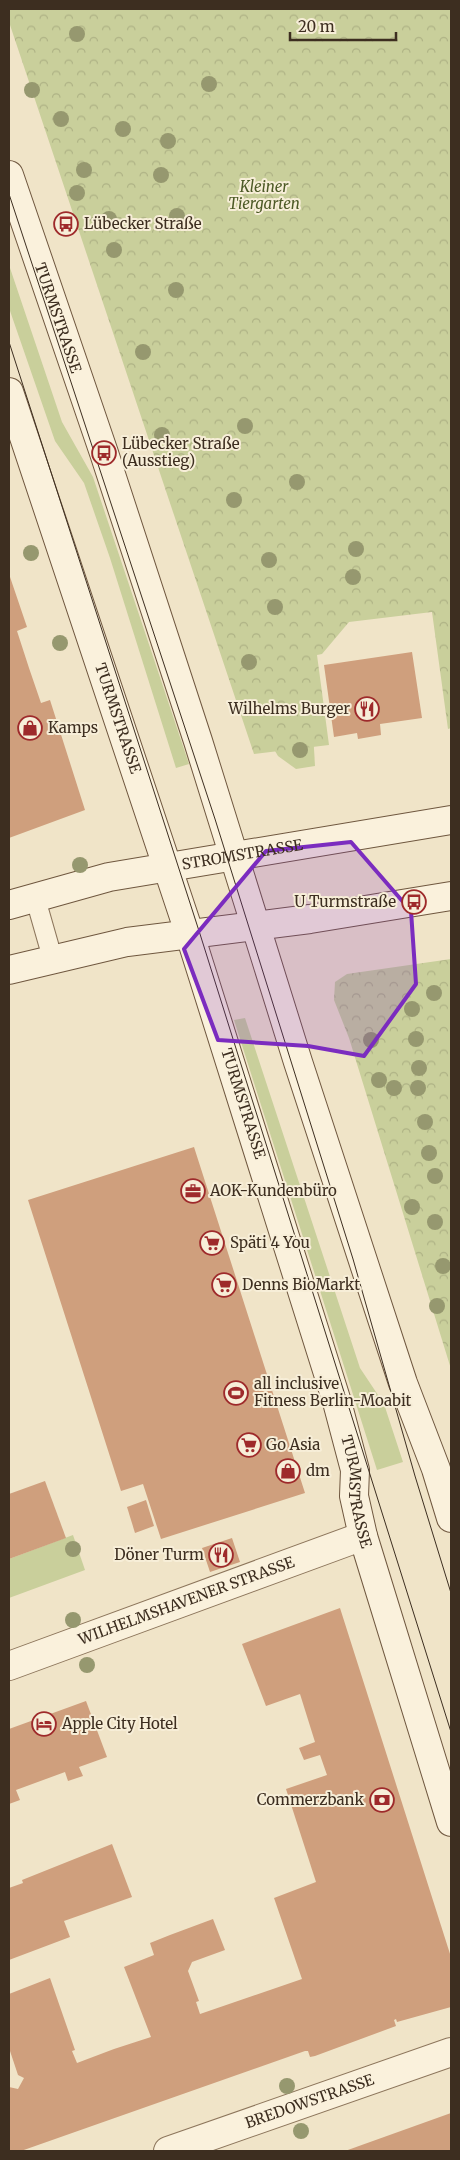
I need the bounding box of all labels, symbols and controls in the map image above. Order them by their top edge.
scale bar [290,10,396,42]
text: 20 m [298,17,335,36]
park label: Kleiner Tiergarten [228,177,300,213]
bus stop icon: Lübecker Straße [53,211,79,237]
place label: Lübecker Straße [84,214,202,233]
street label: TURMSTRASSE [31,260,86,376]
place label: Lübecker Straße (Ausstieg) [122,434,240,470]
bus stop icon: Lübecker Straße (Ausstieg) [91,440,117,466]
street label: TURMSTRASSE [91,661,146,776]
restaurant icon: Wilhelms Burger [354,696,380,722]
place label: Wilhelms Burger [227,699,350,718]
shop icon: Kamps [17,715,43,741]
place label: Kamps [48,718,98,737]
street label: STROMSTRASSE [180,835,305,874]
bus stop icon: U Turmstraße [401,889,427,915]
place label: U Turmstraße [294,892,396,911]
street label: TURMSTRASSE [217,1046,270,1161]
office icon: AOK-Kundenbüro [180,1178,206,1204]
place label: AOK-Kundenbüro [209,1181,337,1200]
supermarket icon: Späti 4 You [199,1230,225,1256]
place label: Späti 4 You [230,1233,310,1252]
supermarket icon: Denns BioMarkt [211,1272,237,1298]
place label: Denns BioMarkt [242,1275,360,1294]
place label: all inclusive Fitness Berlin-Moabit [254,1374,412,1410]
sports icon: all inclusive Fitness Berlin-Moabit [223,1380,249,1406]
supermarket icon: Go Asia [236,1432,262,1458]
street label: TURMSTRASSE [337,1433,376,1551]
place label: Go Asia [266,1435,320,1454]
shop icon: dm [275,1458,301,1484]
place label: dm [306,1461,330,1480]
restaurant icon: Döner Turm [208,1542,234,1568]
place label: Döner Turm [114,1545,204,1564]
street label: WILHELMSHAVENER STRASSE [75,1552,297,1649]
hotel icon: Apple City Hotel [31,1711,57,1737]
place label: Apple City Hotel [61,1714,178,1733]
bank icon: Commerzbank [369,1787,395,1813]
place label: Commerzbank [257,1790,364,1809]
street label: BREDOWSTRASSE [243,2070,377,2132]

